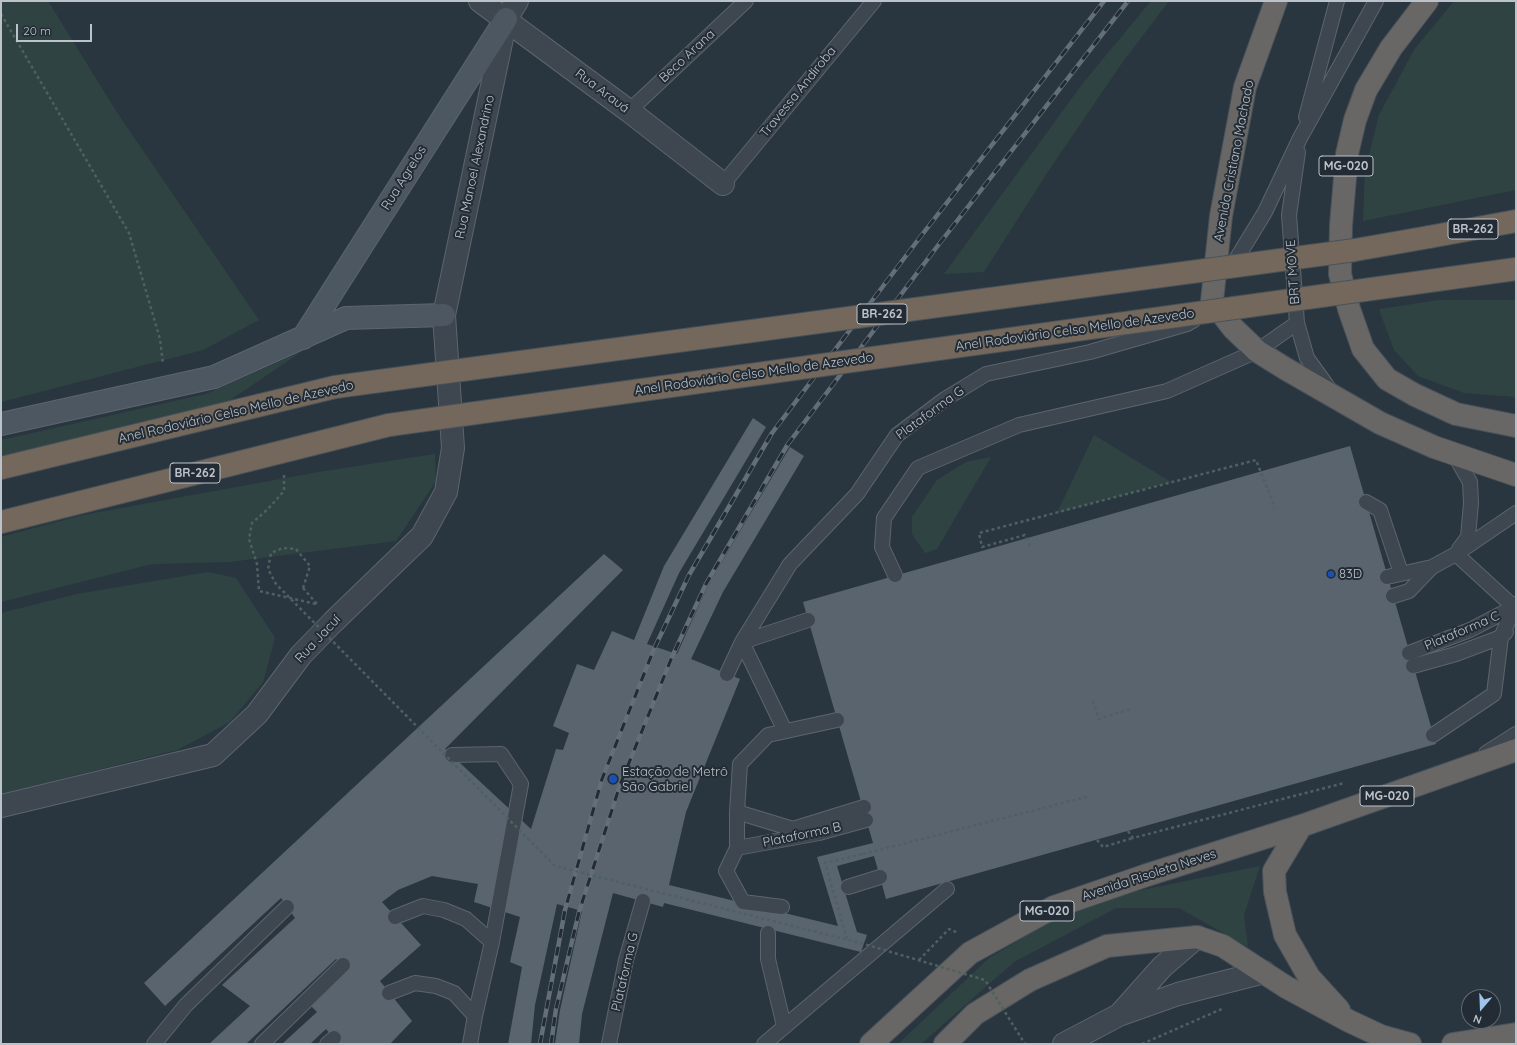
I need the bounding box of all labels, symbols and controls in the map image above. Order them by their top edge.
scale bar [18,16,94,42]
text: 20 m [23,23,51,38]
street label: Beco Arana [656,26,718,86]
street label: Travessa Andiroba [757,43,839,141]
street label: Rua Arauá [572,66,632,116]
street label: Avenida Cristiano Machado [1211,79,1257,243]
street label: Rua Manoel Alexandrino [452,94,498,240]
street label: Rua Agrelos [378,143,430,213]
road number: MG-020 [1319,156,1373,176]
road number: BR-262 [1448,219,1498,239]
street label: BRT MOVE [1283,239,1303,305]
road number: BR-262 [857,304,907,324]
street label: Anel Rodoviário Celso Mello de Azevedo [955,306,1195,354]
street label: Anel Rodoviário Celso Mello de Azevedo [634,350,874,398]
street label: Anel Rodoviário Celso Mello de Azevedo [117,377,355,447]
street label: Plataforma G [893,383,967,443]
road number: BR-262 [170,463,220,483]
place label: 83D [1339,566,1362,582]
marker: 83D [1326,569,1336,579]
street label: Plataforma C [1422,608,1502,654]
street label: Rua Jacuí [292,612,344,666]
place label: Estação de Metrô São Gabriel [622,764,728,795]
marker: Estação de Metrô São Gabriel [607,773,619,785]
road number: MG-020 [1360,786,1414,806]
street label: Plataforma B [761,819,843,851]
street label: Avenida Risoleta Neves [1080,846,1218,904]
road number: MG-020 [1020,901,1074,921]
street label: Plataforma G [608,931,642,1013]
north arrow [1461,989,1501,1029]
text: N [1471,1011,1484,1027]

